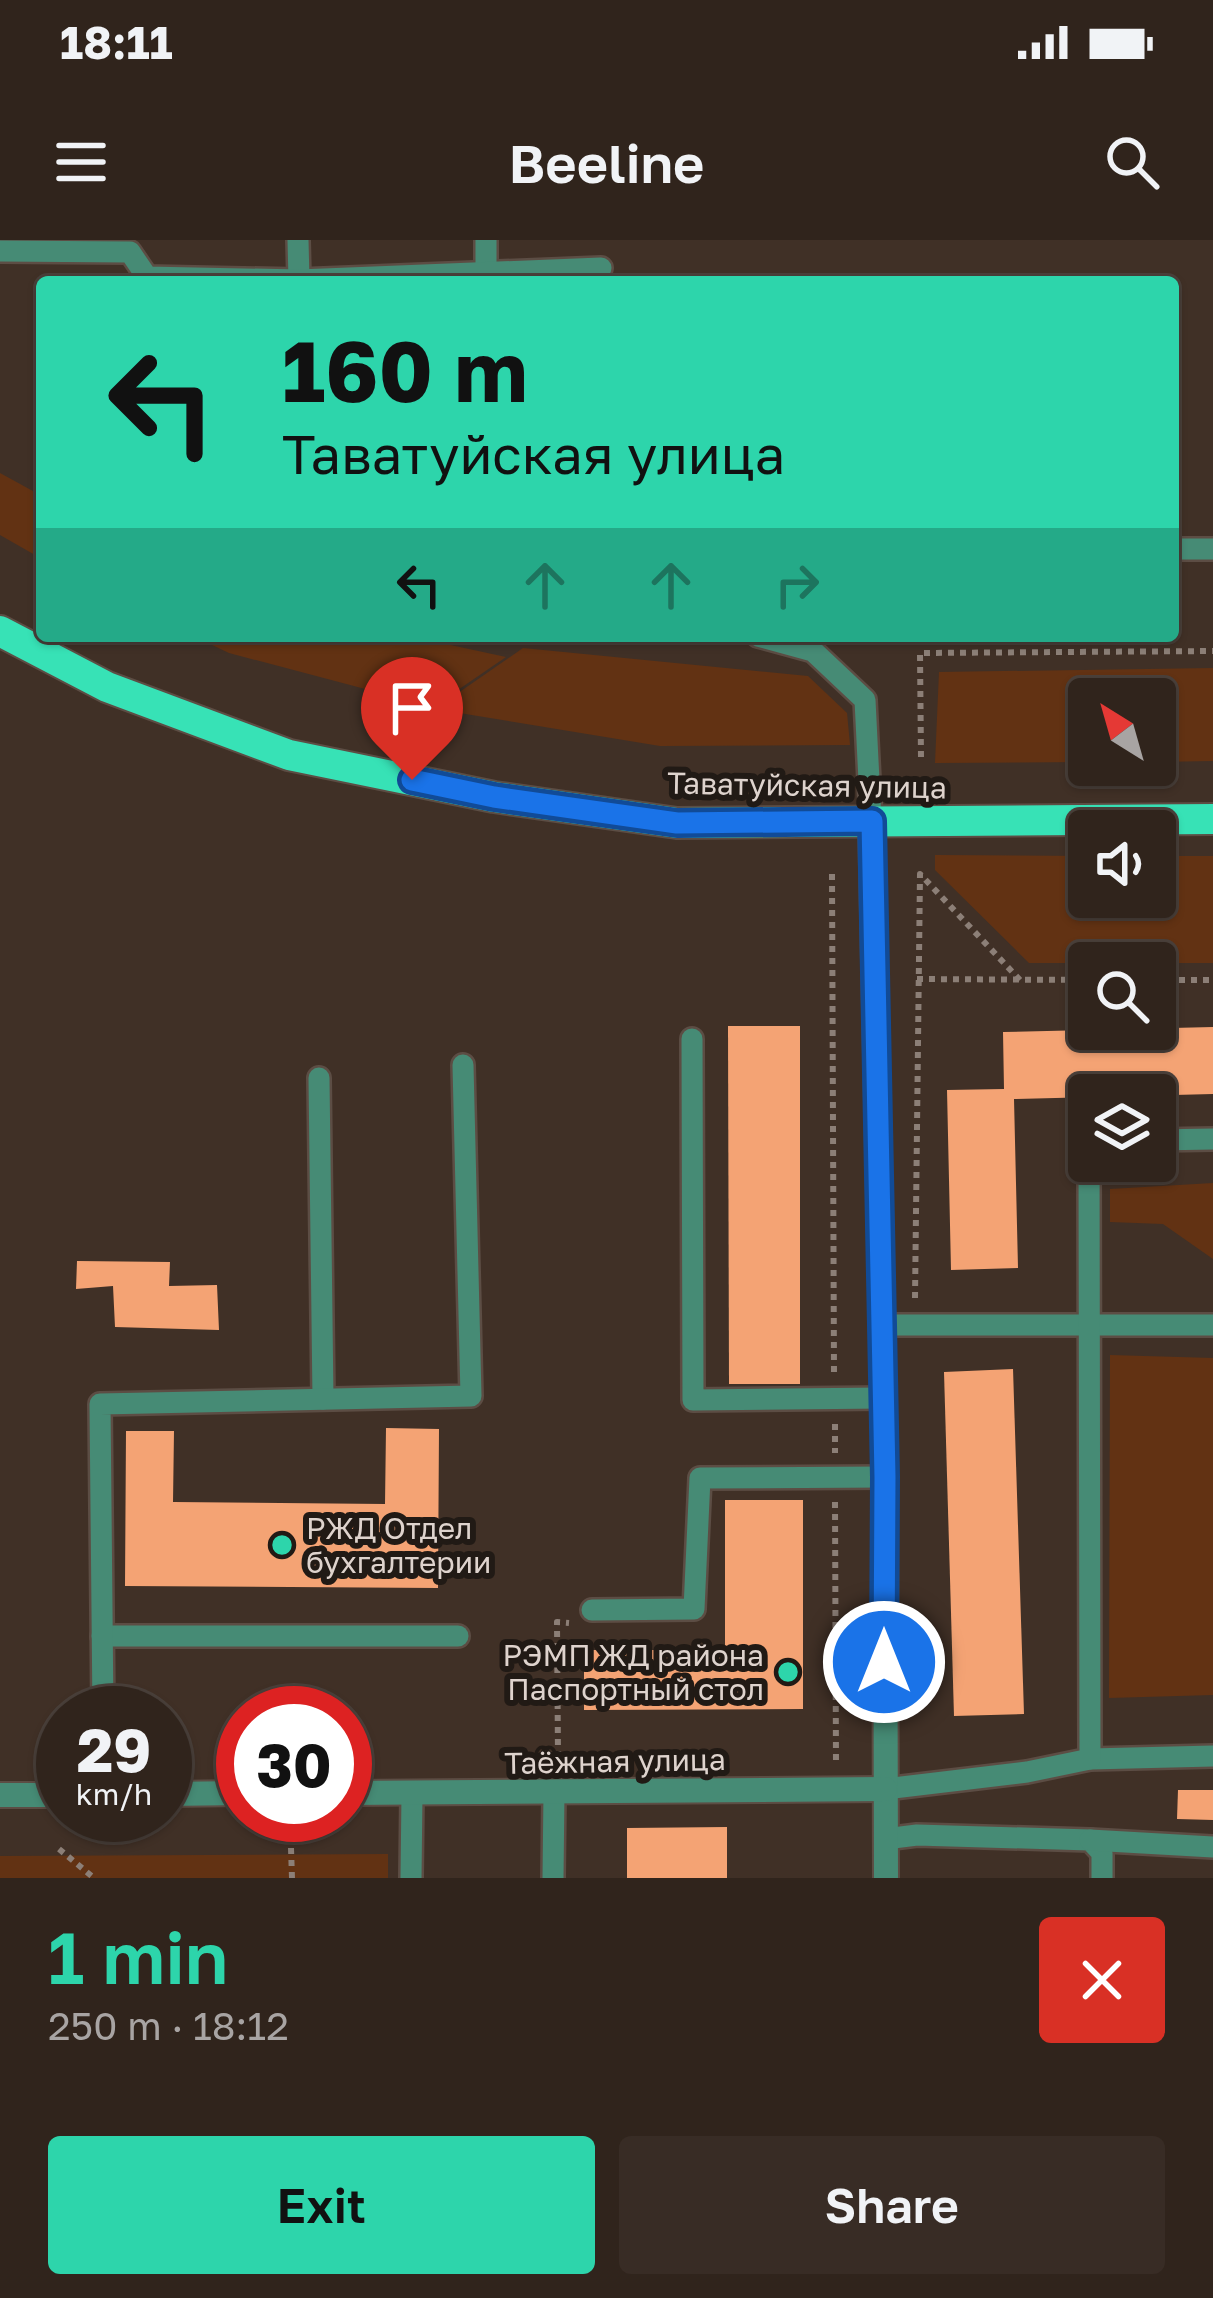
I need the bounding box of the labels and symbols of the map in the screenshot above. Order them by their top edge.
pin [361,657,463,780]
north arrow [1068,678,1176,786]
street label: Таватуйская улица [667,765,947,805]
place label: РЖД Отдел бухгалтерии [306,1510,491,1580]
marker: РЖД Отдел бухгалтерии [269,1532,295,1558]
position arrow [821,1599,947,1725]
place label: РЭМП ЖД района Паспортный стол [502,1637,764,1707]
marker: РЭМП ЖД района Паспортный стол [775,1659,801,1685]
speed limit sign: 30 [216,1686,372,1842]
street label: Таёжная улица [504,1741,726,1781]

